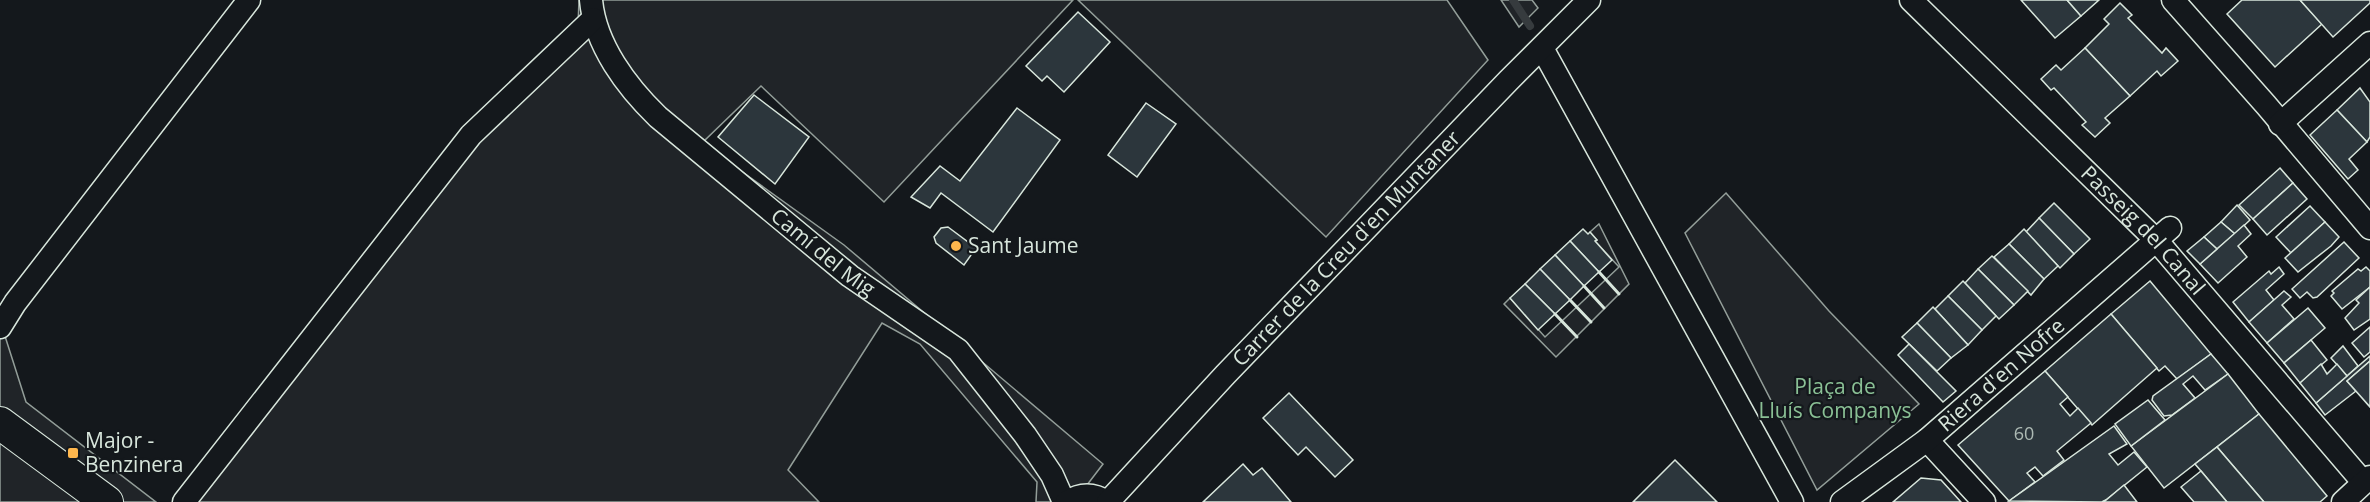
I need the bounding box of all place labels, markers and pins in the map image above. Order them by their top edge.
place label: Sant Jaume [968,231,1078,259]
marker: Sant Jaume [949,239,963,253]
place label: Major - Benzinera [85,426,183,478]
marker: Major - Benzinera [66,446,80,460]

